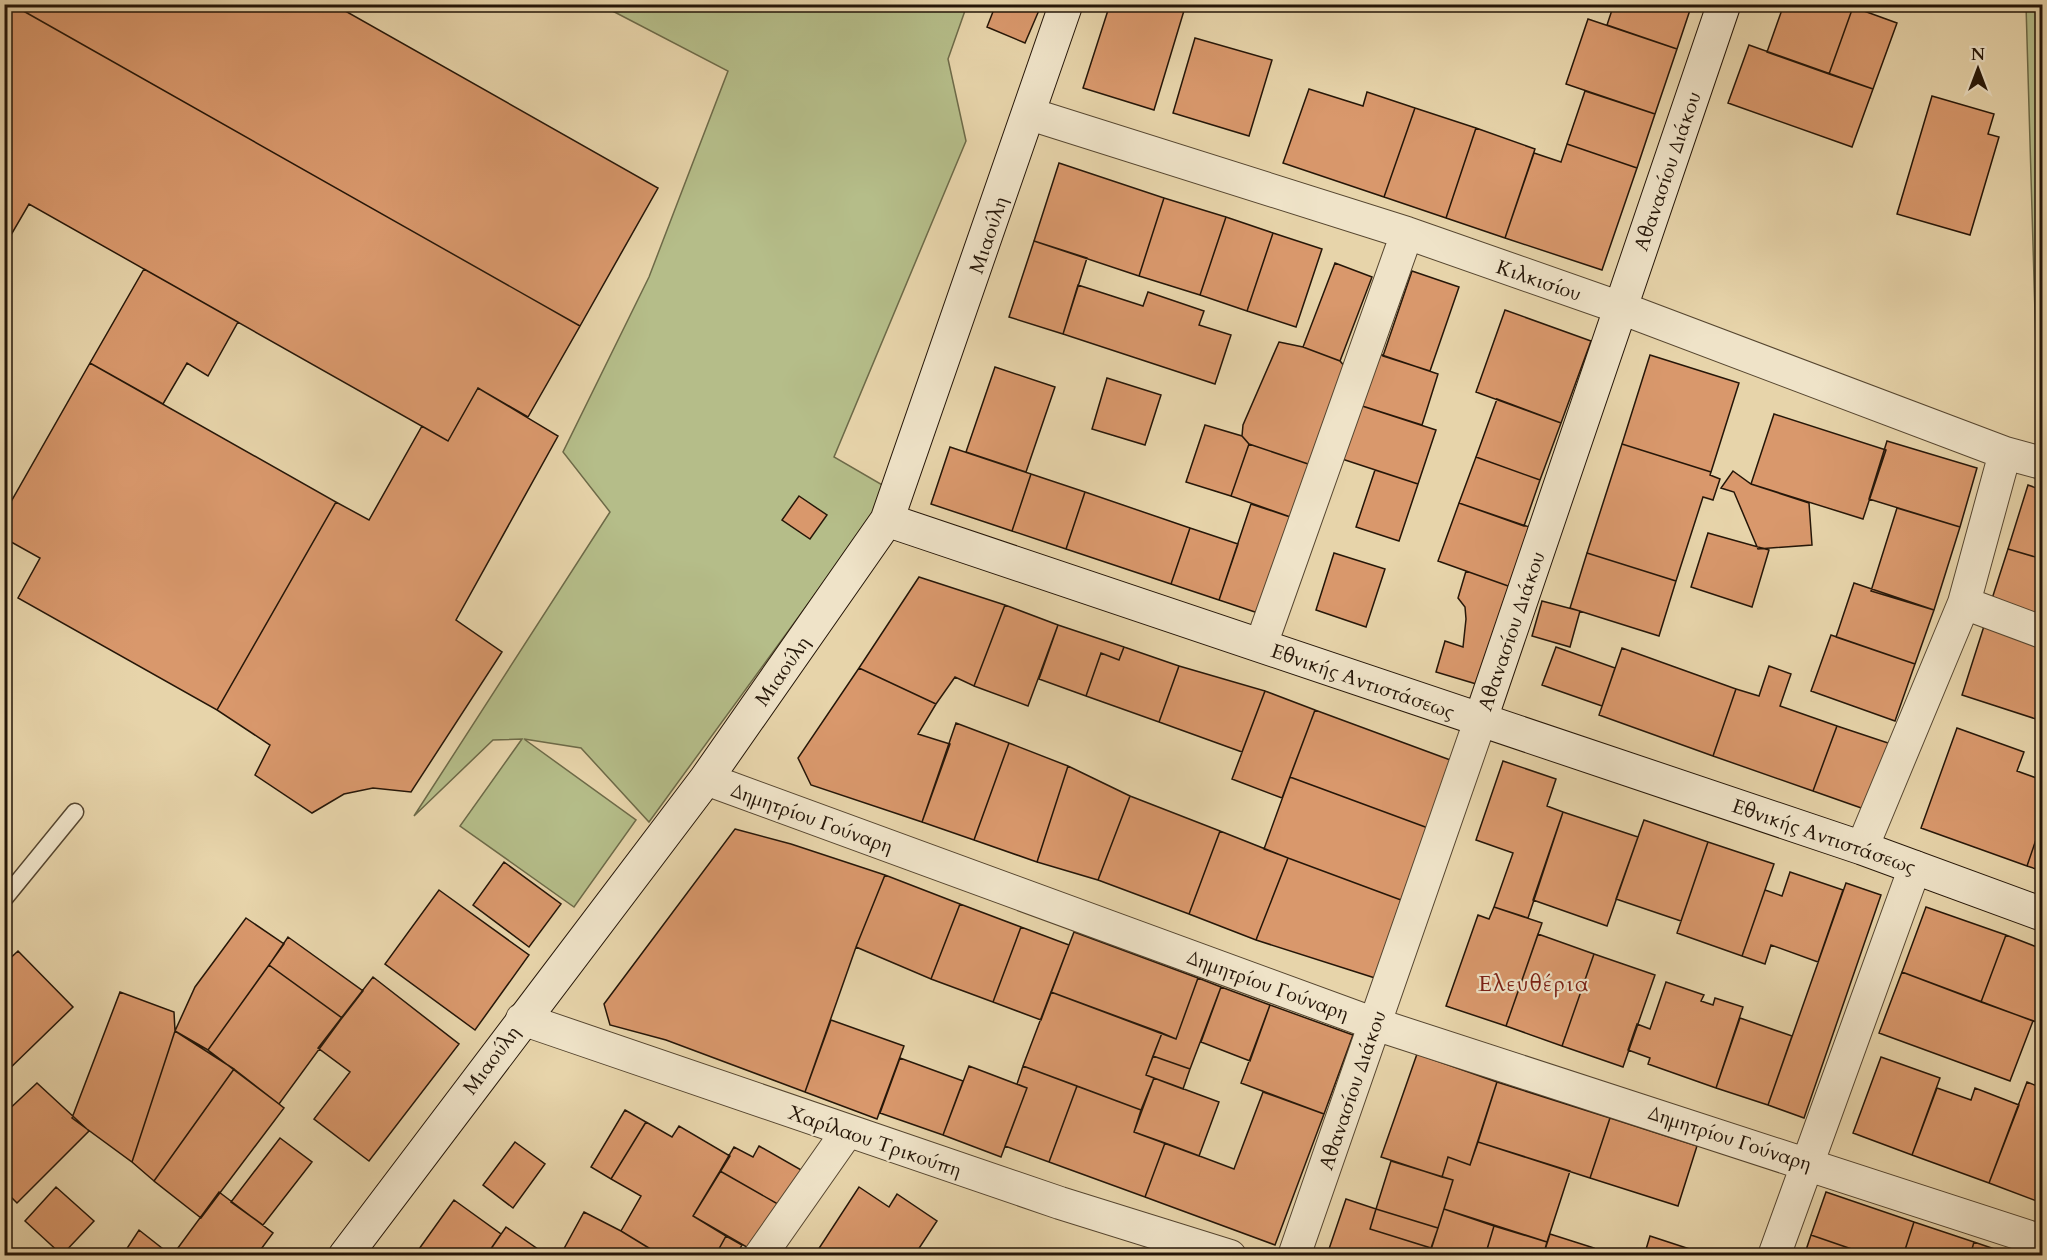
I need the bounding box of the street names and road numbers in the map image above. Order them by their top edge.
street label: Αθανασίου Διάκου [1628,88,1707,255]
street label: Μιαούλη [963,193,1014,277]
street label: Κιλκισίου [1493,253,1585,308]
street label: Αθανασίου Διάκου [1472,548,1551,715]
street label: Μιαούλη [749,631,816,712]
street label: Εθνικής Αντιστάσεως [1267,637,1459,726]
street label: Δημητρίου Γούναρη [727,777,896,860]
street label: Εθνικής Αντιστάσεως [1728,792,1920,881]
street label: Δημητρίου Γούναρη [1183,944,1352,1027]
street label: Αθανασίου Διάκου [1313,1007,1392,1174]
street label: Μιαούλη [457,1020,526,1100]
street label: Χαρίλαου Τρικούπη [785,1099,965,1184]
street label: Δημητρίου Γούναρη [1645,1099,1815,1178]

